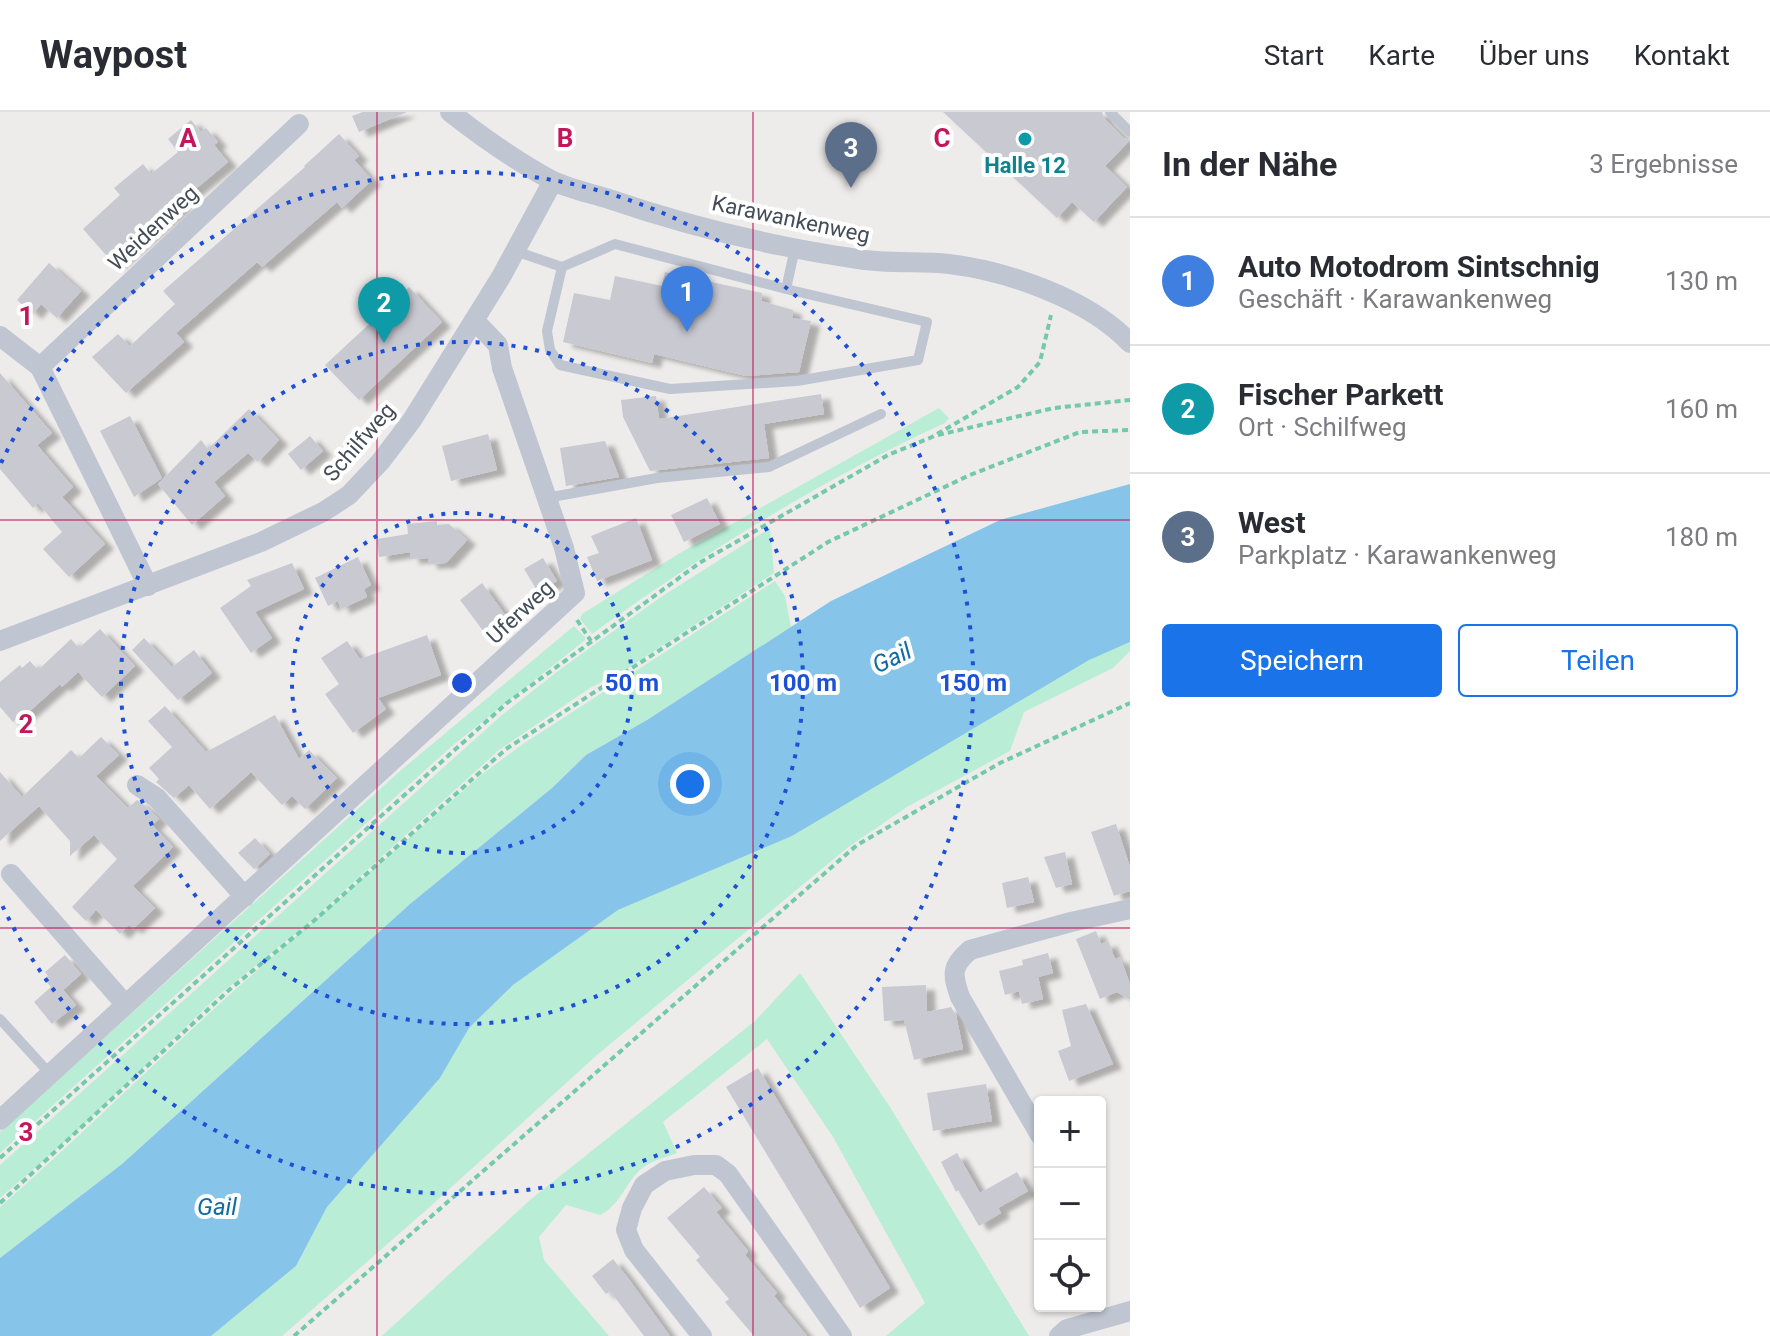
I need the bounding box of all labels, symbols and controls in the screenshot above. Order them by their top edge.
text: Waypost [40,33,187,77]
text: Start [1264,39,1324,72]
text: Karte [1368,39,1435,72]
text: Über uns [1479,39,1590,72]
text: Kontakt [1634,39,1730,72]
pin: 3 [825,122,877,188]
text: A [179,123,197,153]
text: B [557,123,573,153]
text: C [933,123,951,153]
marker: Halle 12 [1016,130,1034,148]
text: In der Nähe [1162,144,1337,184]
text: 3 Ergebnisse [1589,149,1738,179]
place label: Halle 12 [984,153,1066,178]
street label: Weidenweg [103,180,203,276]
street label: Karawankenweg [710,190,872,248]
text: Auto Motodrom Sintschnig [1238,249,1600,284]
pin: 1 [661,266,713,332]
text: 1 [1181,266,1195,296]
text: 130 m [1665,266,1738,296]
pin: 2 [358,277,410,343]
text: Geschäft · Karawankenweg [1238,284,1552,314]
text: 1 [19,301,33,331]
text: Fischer Parkett [1238,377,1443,412]
text: 2 [1181,394,1195,424]
text: 160 m [1665,394,1738,424]
street label: Schilfweg [318,398,400,486]
text: Ort · Schilfweg [1238,412,1407,442]
text: West [1238,505,1306,540]
text: 3 [1181,522,1195,552]
text: 180 m [1665,522,1738,552]
text: Parkplatz · Karawankenweg [1238,540,1557,570]
street label: Uferweg [482,575,558,649]
button: Speichern [1162,624,1442,697]
button: Teilen [1458,624,1738,697]
water label: Gail [868,637,916,679]
centre of rings [448,669,476,697]
text: 50 m [605,669,659,697]
text: 100 m [769,669,837,697]
text: 150 m [939,669,1007,697]
text: 2 [19,709,33,739]
your location [670,764,710,804]
map controls [1034,1096,1106,1312]
button: + [1034,1096,1106,1168]
text: 3 [19,1117,33,1147]
button: − [1034,1168,1106,1240]
water label: Gail [197,1193,237,1221]
button: locate [1034,1240,1106,1312]

